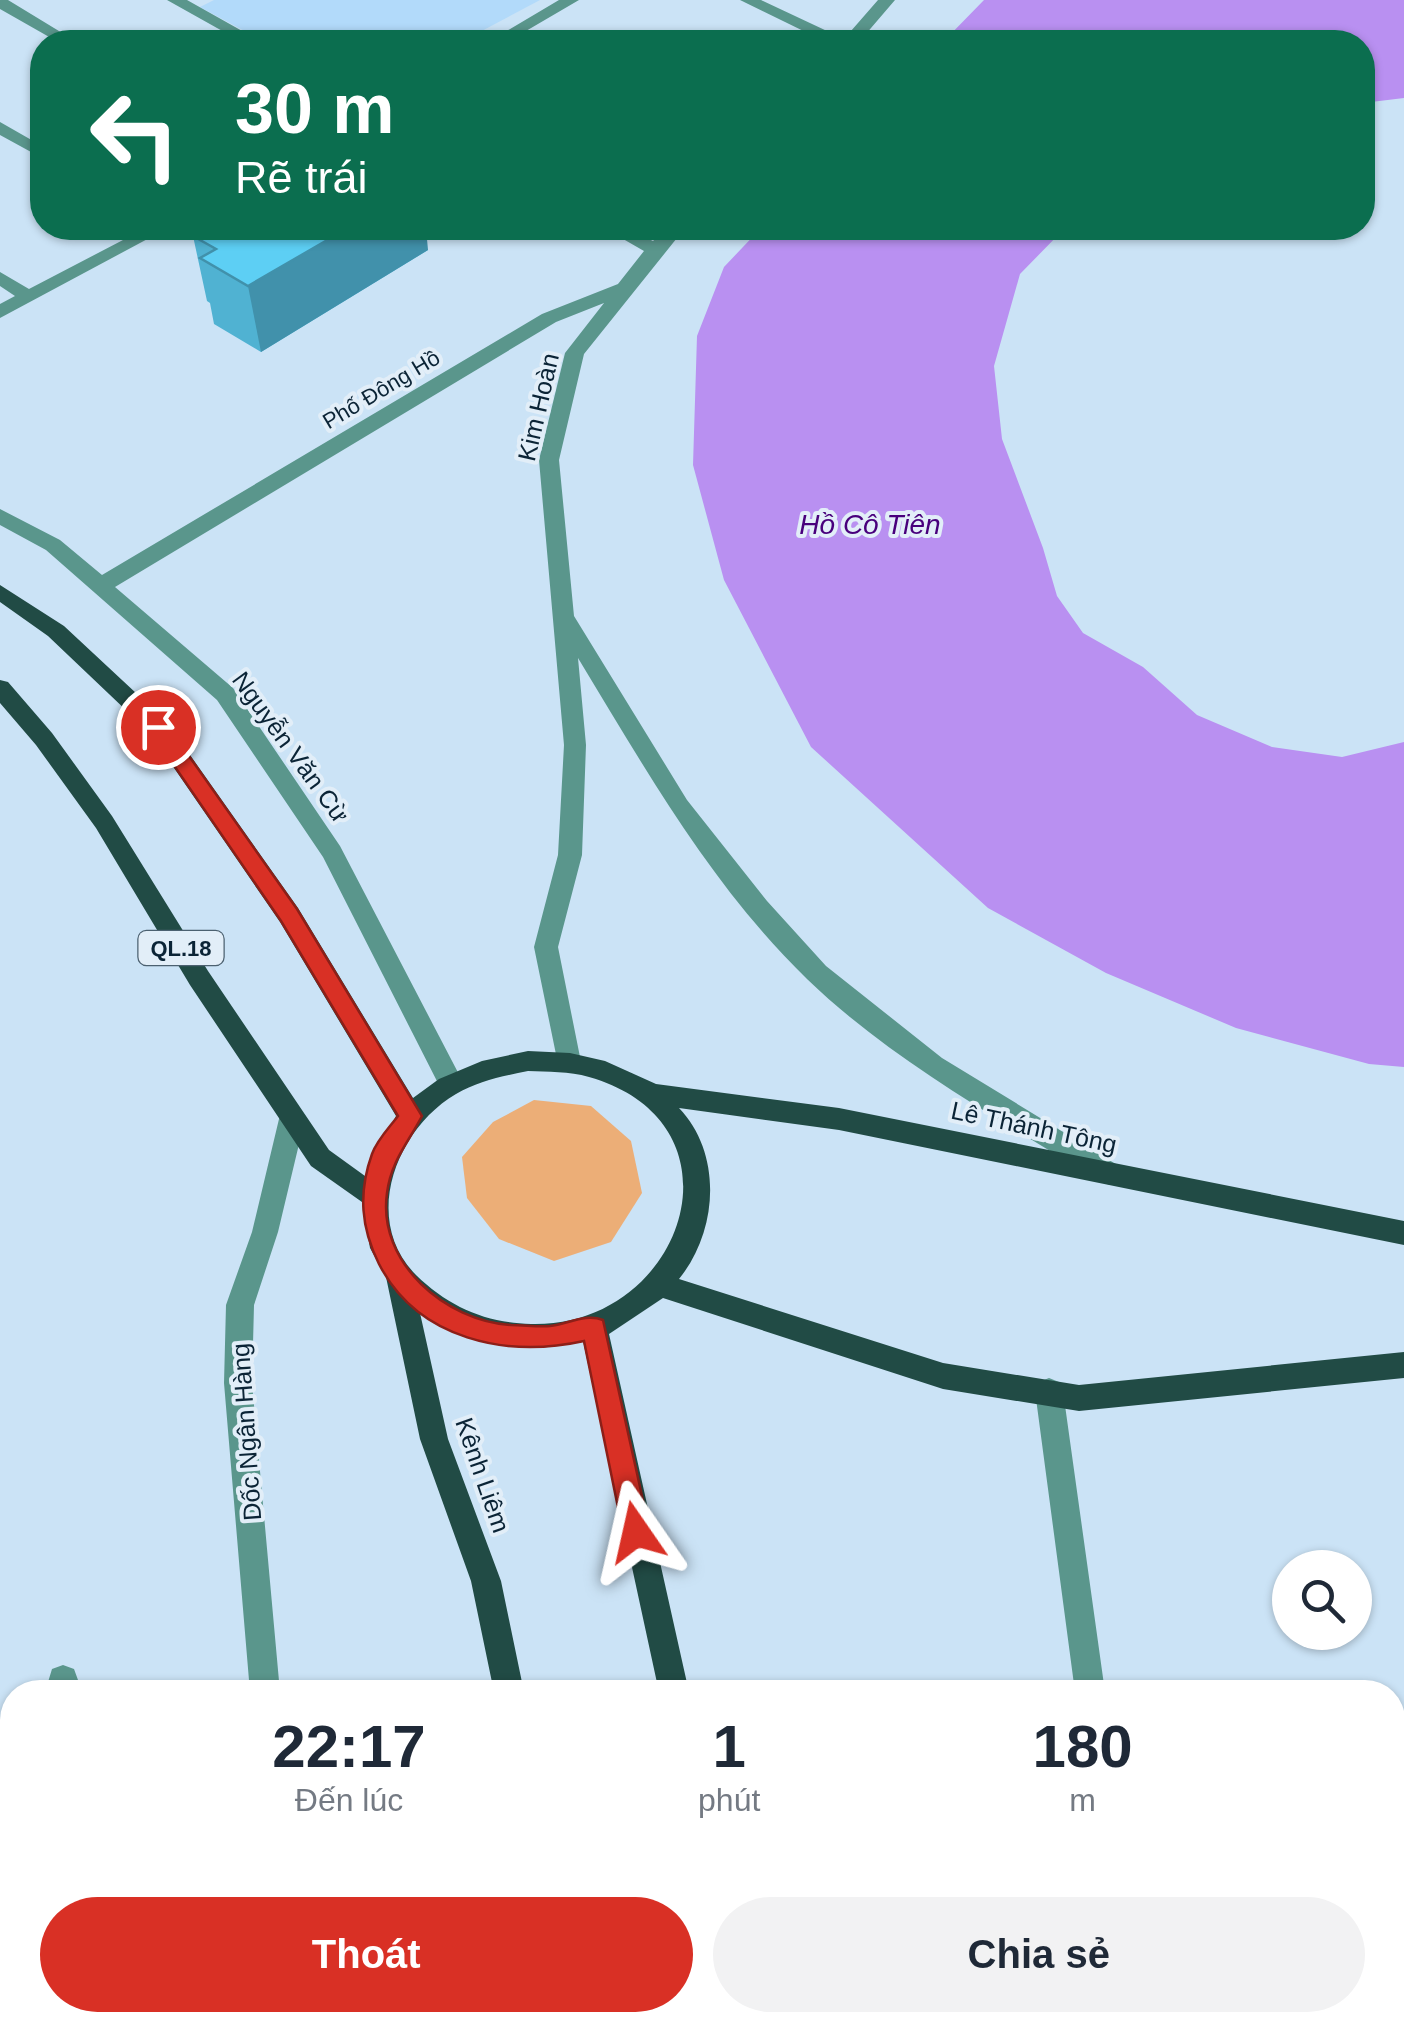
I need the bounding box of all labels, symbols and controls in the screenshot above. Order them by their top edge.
icon: left [70,70,200,200]
text: 30 m [235,70,395,148]
text: Rẽ trái [235,152,368,203]
street label: Phố Đông Hồ [318,345,444,434]
street label: Kim Hoàn [512,350,564,464]
water label: Hồ Cô Tiên [799,509,941,540]
street label: Nguyễn Văn Cừ [227,666,355,828]
pin [116,685,201,770]
icon: arrive [131,700,186,755]
road number: QL.18 [138,931,224,965]
street label: Lê Thánh Tông [949,1096,1119,1158]
street label: Dốc Ngân Hàng [226,1342,266,1522]
street label: Kênh Liêm [450,1414,516,1536]
position arrow [584,1480,688,1584]
map controls [1272,1550,1372,1650]
button: search [1272,1550,1372,1650]
text: 22:17 [272,1713,426,1780]
text: 1 [712,1713,746,1780]
text: 180 [1033,1713,1133,1780]
text: Đến lúc [295,1782,403,1818]
text: phút [698,1782,760,1818]
text: m [1069,1782,1096,1818]
button: Thoát [40,1897,693,2012]
button: Chia sẻ [713,1897,1365,2012]

